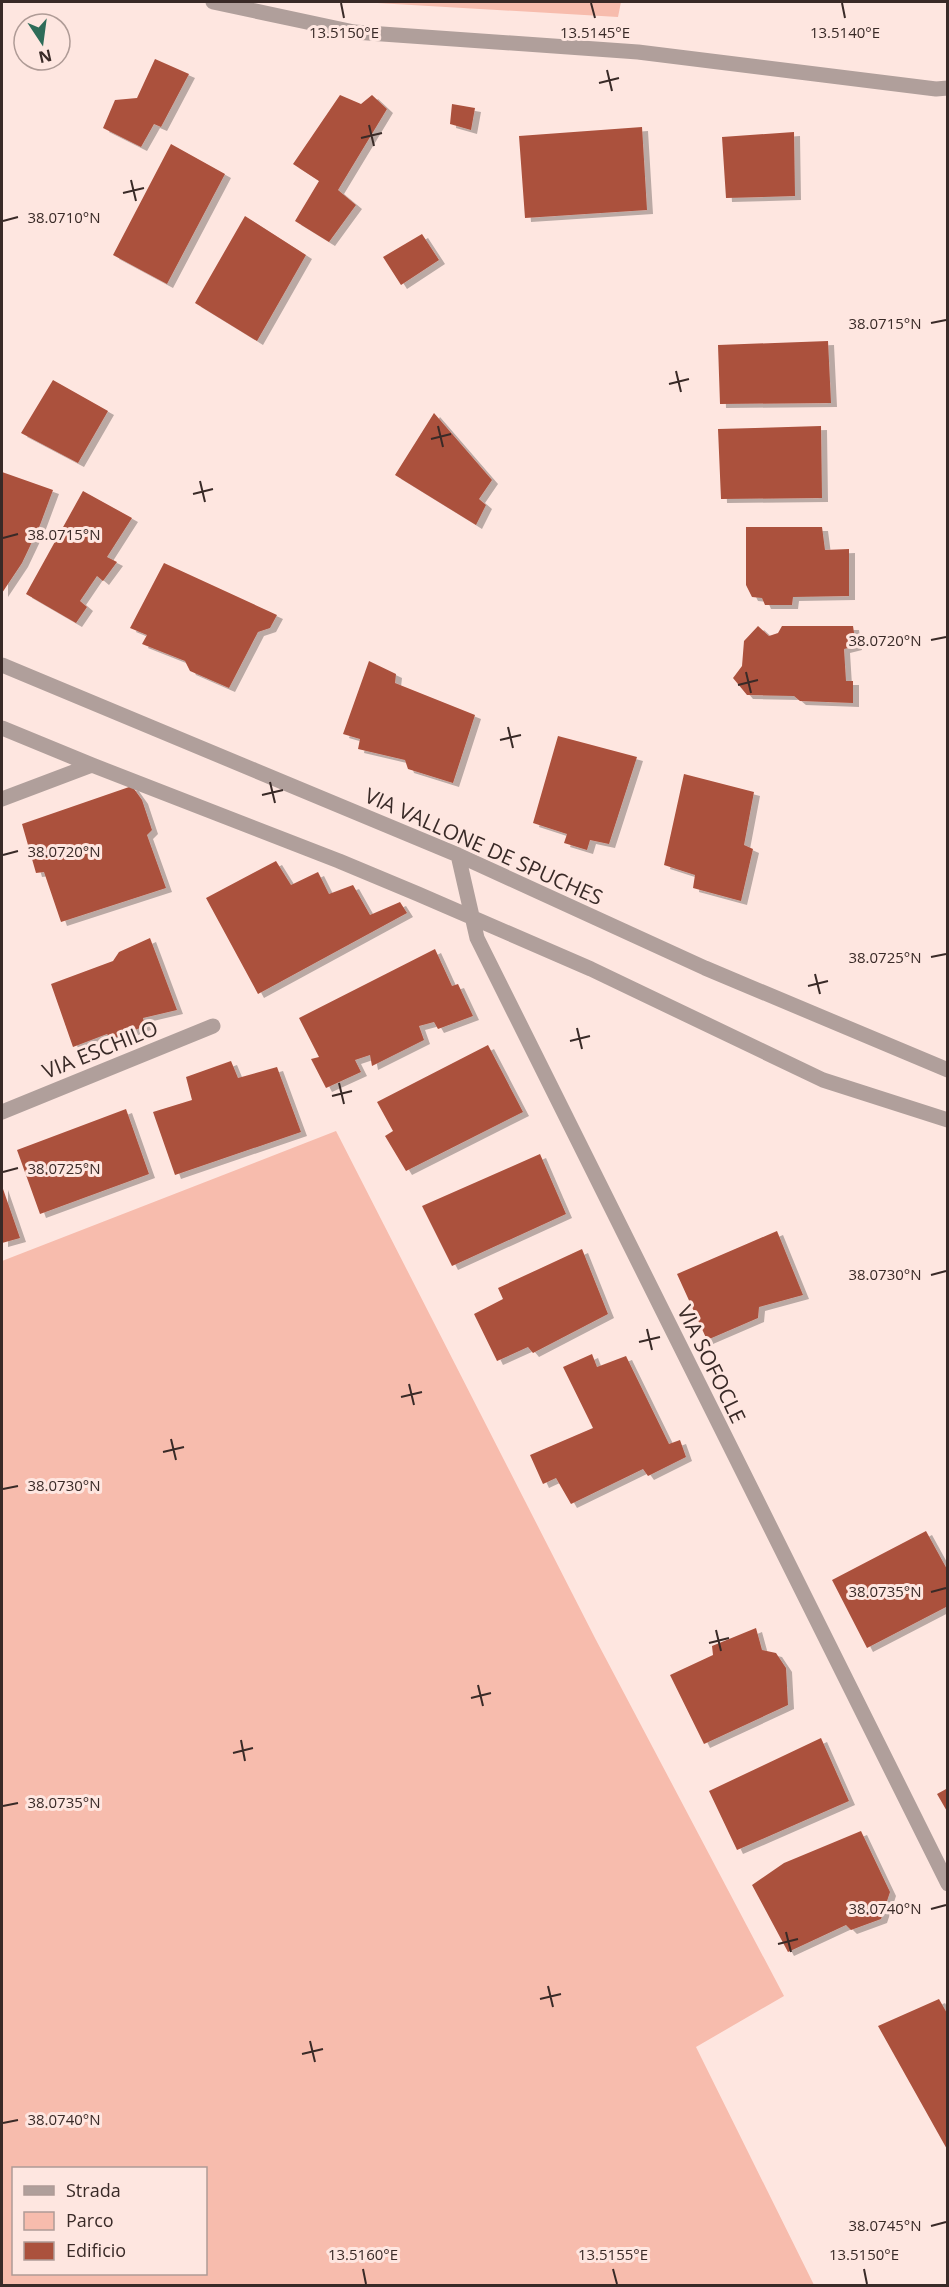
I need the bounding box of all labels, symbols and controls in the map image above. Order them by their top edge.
north arrow [12,12,72,72]
text: 13.5150°E [309,22,379,42]
text: 13.5145°E [560,22,630,42]
text: 13.5140°E [810,22,880,42]
text: N [37,44,54,69]
text: 38.0710°N [27,207,101,227]
text: 38.0715°N [848,313,922,333]
text: 38.0715°N [27,524,101,544]
text: 38.0720°N [848,630,922,650]
street label: VIA VALLONE DE SPUCHES [361,781,607,911]
text: 38.0720°N [27,841,101,861]
text: 38.0725°N [848,947,922,967]
street label: VIA ESCHILO [38,1013,162,1085]
text: 38.0725°N [27,1158,101,1178]
text: 38.0730°N [848,1264,922,1284]
street label: VIA SOFOCLE [671,1300,753,1428]
text: 38.0730°N [27,1475,101,1495]
text: 38.0735°N [848,1581,922,1601]
text: 38.0735°N [27,1792,101,1812]
text: 38.0740°N [848,1898,922,1918]
text: 38.0740°N [27,2109,101,2129]
legend [12,2167,207,2275]
text: Strada [66,2178,121,2202]
text: Parco [66,2208,114,2232]
text: 38.0745°N [848,2215,922,2235]
text: Edificio [66,2238,126,2262]
text: 13.5160°E [328,2244,398,2264]
text: 13.5155°E [578,2244,648,2264]
text: 13.5150°E [829,2244,899,2264]

